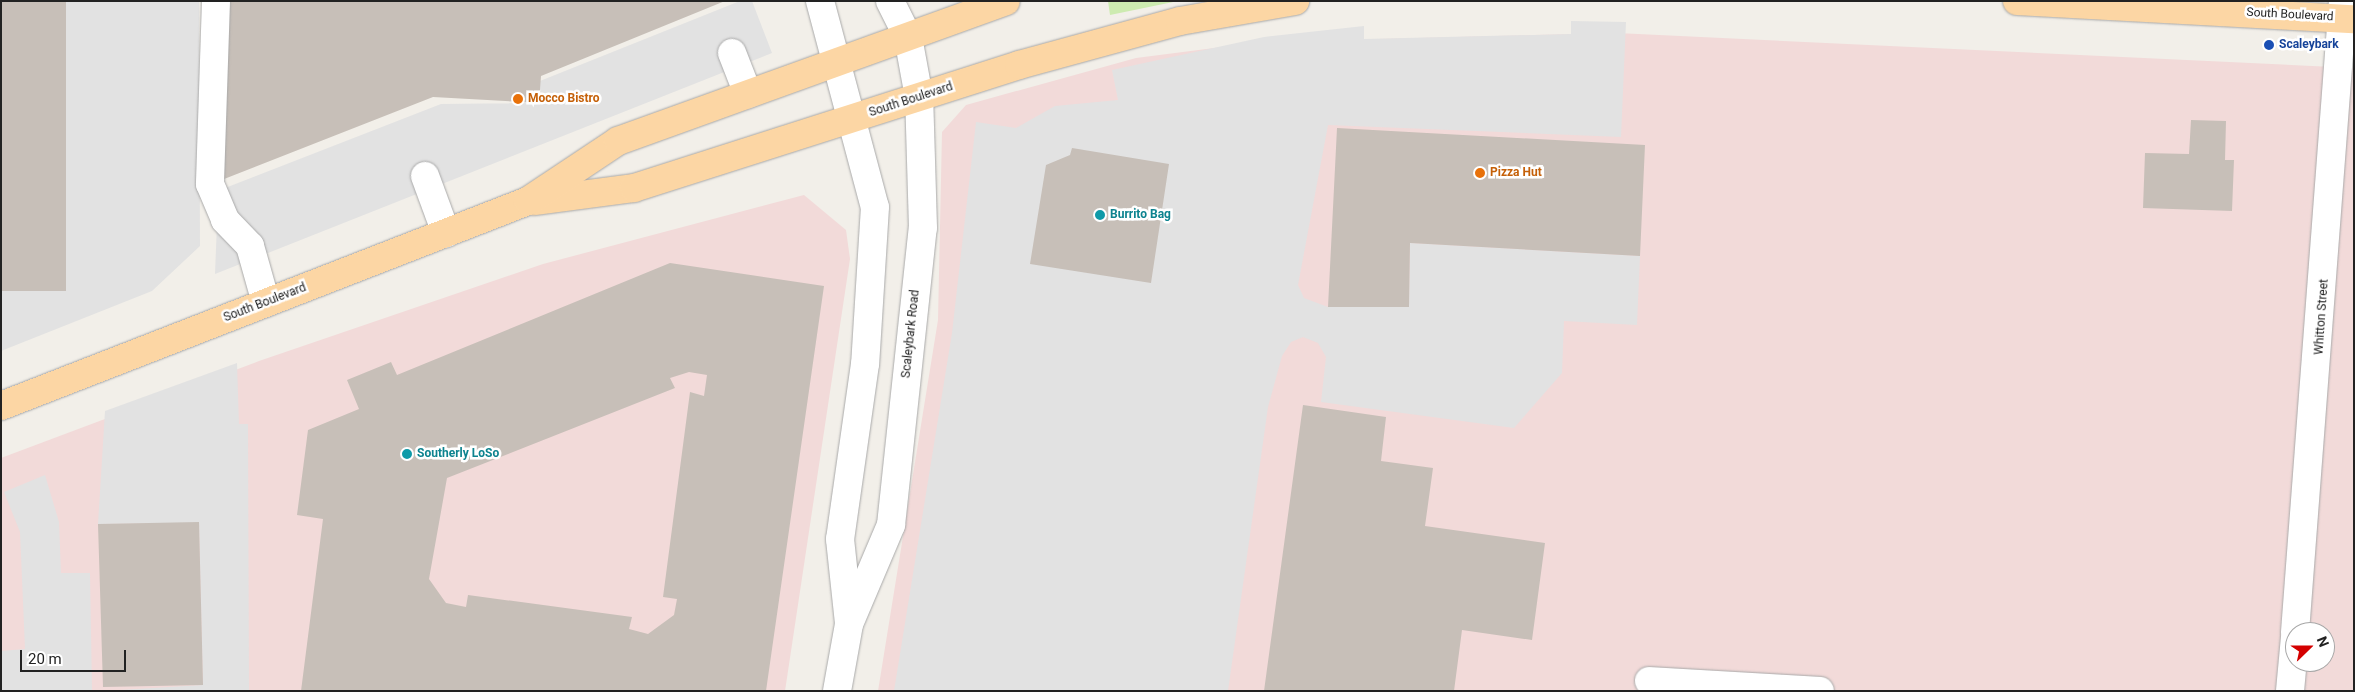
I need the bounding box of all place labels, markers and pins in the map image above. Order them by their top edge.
place label: Scaleybark [2279,38,2339,52]
marker: Scaleybark [2263,39,2275,51]
place label: Mocco Bistro [528,92,600,106]
marker: Mocco Bistro [512,93,524,105]
place label: Pizza Hut [1490,166,1542,180]
marker: Pizza Hut [1474,167,1486,179]
place label: Burrito Bag [1110,208,1171,222]
marker: Burrito Bag [1094,209,1106,221]
place label: Southerly LoSo [417,447,499,461]
marker: Southerly LoSo [401,448,413,460]

